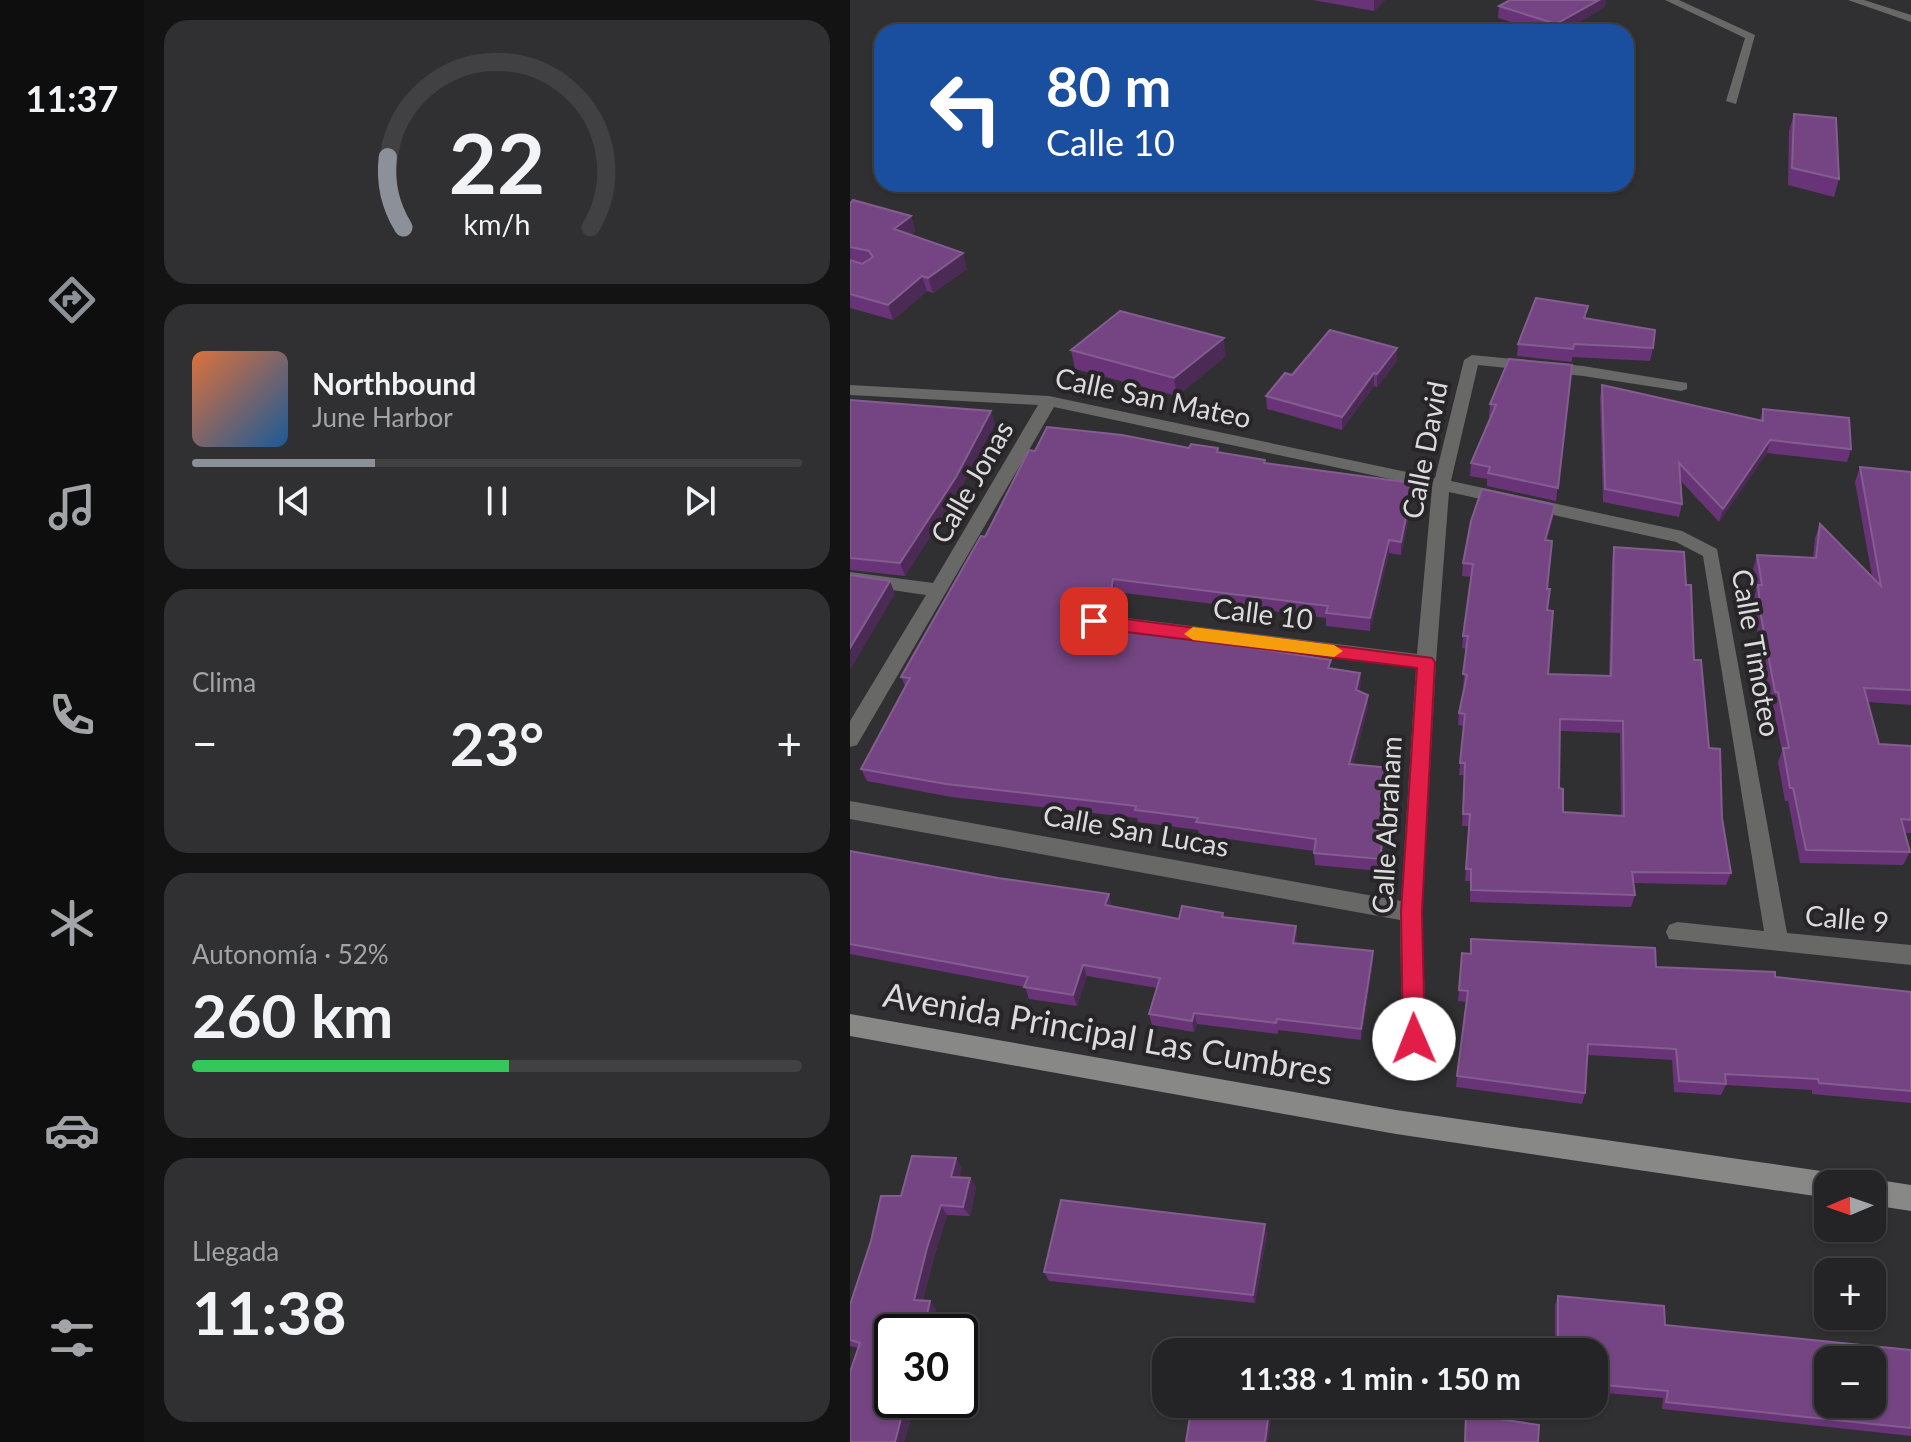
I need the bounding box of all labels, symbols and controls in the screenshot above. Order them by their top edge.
text: 80 m [1046,52,1171,119]
icon: left [914,56,1018,160]
text: 11:37 [26,76,118,120]
text: 22 [449,112,545,212]
text: Calle 10 [1046,120,1175,164]
text: km/h [464,207,530,241]
icon: directions [44,272,100,328]
street label: Calle San Mateo [1052,360,1254,434]
text: Northbound [312,365,476,401]
street label: Calle David [1394,378,1454,521]
text: June Harbor [312,401,453,433]
street label: Calle Jonas [922,414,1020,549]
icon: music [44,479,100,535]
icon: previous [272,479,316,523]
icon: pause [475,479,519,523]
icon: next [678,479,722,523]
street label: Calle Timoteo [1726,566,1788,739]
pin [1060,587,1128,655]
street label: Calle 10 [1211,590,1315,636]
icon: arrive [1072,599,1116,643]
text: Clima [192,666,256,698]
icon: phone [44,687,100,743]
text: 23° [450,707,544,779]
text: − [192,717,218,769]
text: + [776,717,802,769]
street label: Calle Abraham [1364,735,1408,915]
street label: Calle San Lucas [1041,797,1232,863]
icon: climate [44,895,100,951]
street label: Calle 9 [1804,897,1890,939]
text: Autonomía · 52% [192,938,389,970]
street label: Avenida Principal Las Cumbres [880,973,1336,1092]
text: 260 km [192,979,393,1051]
position arrow [1372,997,1456,1081]
icon: car [44,1102,100,1158]
north arrow [1814,1170,1886,1242]
map controls [1814,1170,1886,1418]
text: Llegada [192,1235,279,1267]
button: + [1814,1258,1886,1330]
text: 11:38 [192,1276,347,1348]
icon: filters [44,1310,100,1366]
speed limit sign: 30 [874,1314,978,1418]
button: − [1814,1346,1886,1418]
text: 11:38 · 1 min · 150 m [1239,1360,1521,1396]

